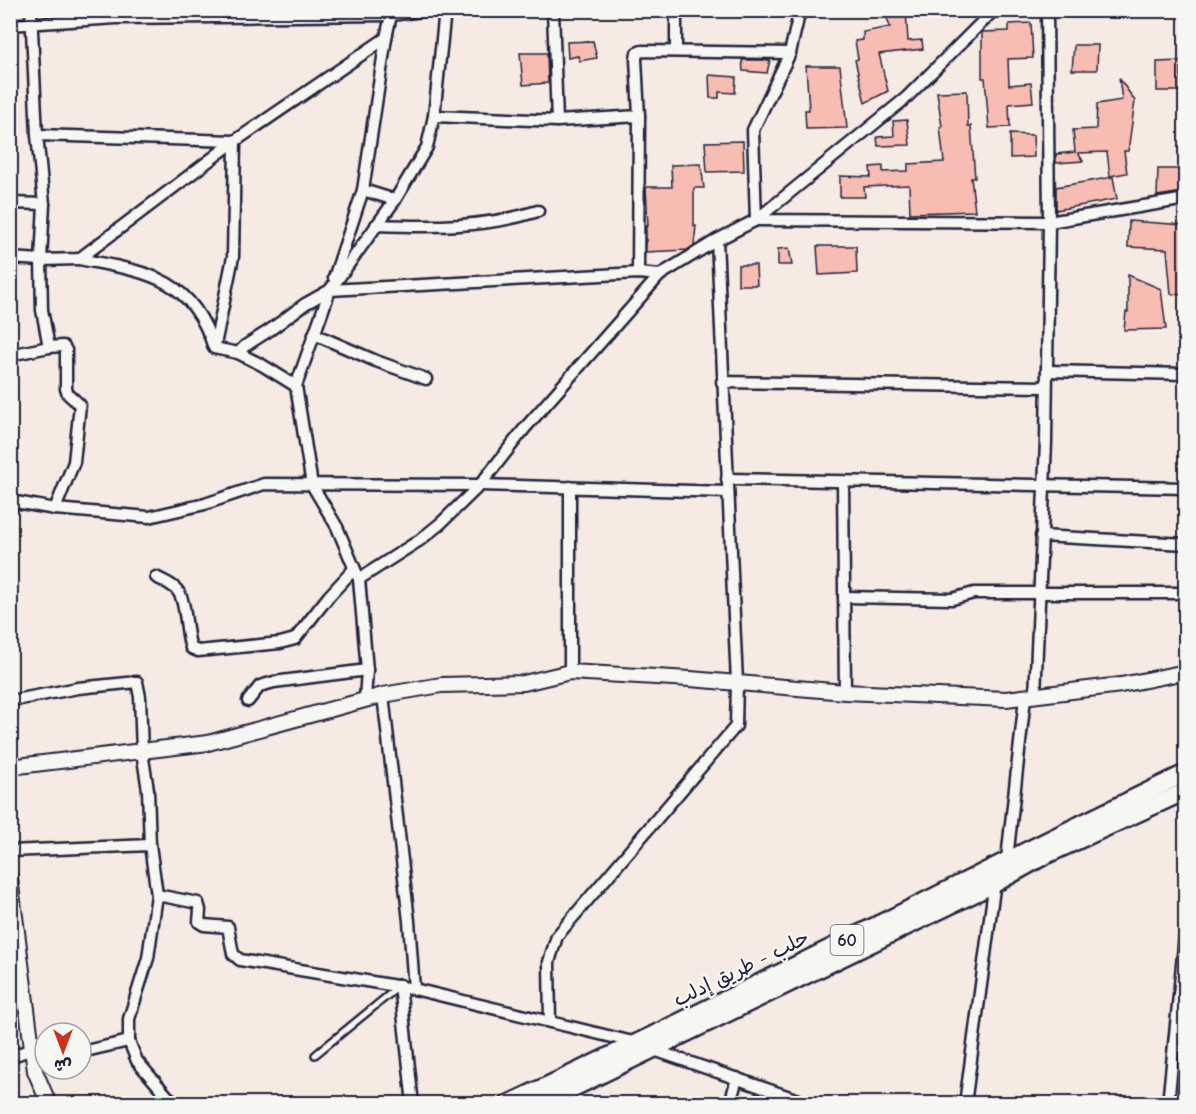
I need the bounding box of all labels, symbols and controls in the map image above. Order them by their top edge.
road number: 60 [830,925,864,955]
street label: حلب - طريق إدلب [670,926,813,1012]
north arrow [33,1021,93,1081]
text: ش [54,1056,72,1074]

